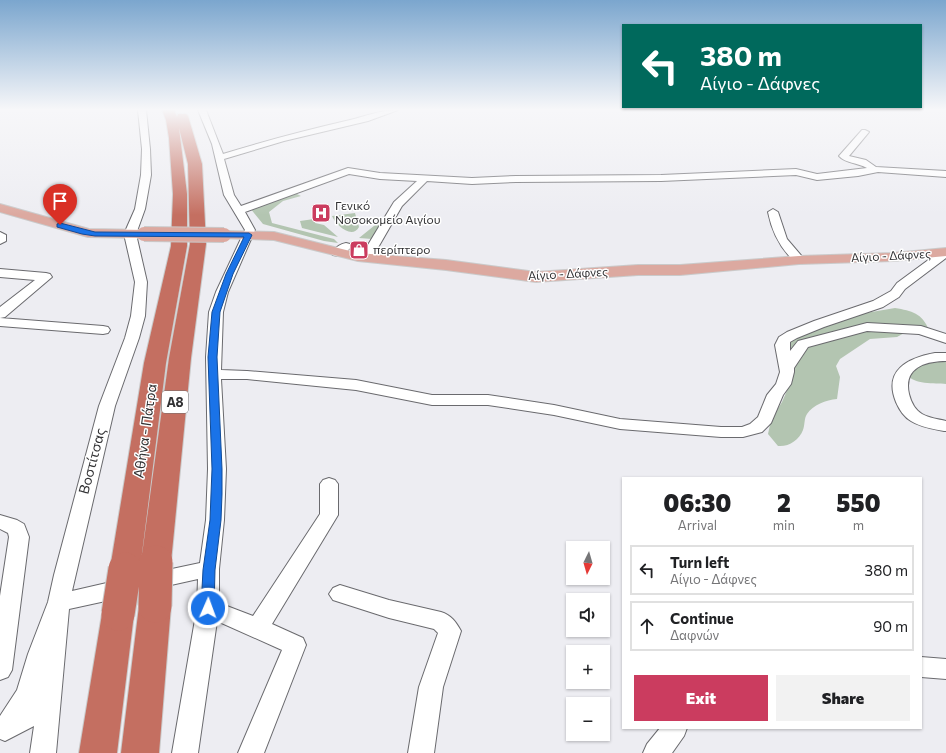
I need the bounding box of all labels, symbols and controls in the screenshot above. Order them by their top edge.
text: 380 m [700,38,782,72]
icon: left [634,40,686,92]
text: Αίγιο - Δάφνες [700,72,820,94]
pin [43,184,77,225]
icon: arrive [49,190,71,212]
place label: Γενικό Νοσοκομείο Αιγίου [335,198,441,226]
hospital icon: Γενικό Νοσοκομείο Αιγίου [310,202,332,224]
shop icon: περίπτερο [348,239,370,261]
place label: περίπτερο [373,242,430,256]
street label: Αίγιο - Δάφνες [851,246,931,264]
street label: Αίγιο - Δάφνες [528,264,608,282]
street label: Αθήνα - Πάτρα [129,383,160,479]
road number: Α8 [162,391,188,413]
street label: Βοστίτσας [75,426,109,496]
text: 06:30 [663,488,731,517]
text: 2 [777,488,791,517]
text: 550 [836,488,881,517]
text: Arrival [678,517,717,533]
text: min [773,517,795,533]
text: m [853,517,864,533]
north arrow [566,541,610,585]
map controls [566,541,610,741]
text: Turn left [670,553,729,571]
icon: left [636,559,658,581]
text: 380 m [865,561,908,579]
text: Αίγιο - Δάφνες [670,571,757,587]
position arrow [187,587,229,629]
button: sound [566,593,610,637]
text: Continue [670,609,734,627]
icon: ahead [636,615,658,637]
text: 90 m [873,617,908,635]
text: Δαφνών [670,627,719,643]
button: + [566,645,610,689]
button: Exit [634,675,768,721]
button: Share [776,675,910,721]
button: − [566,697,610,741]

